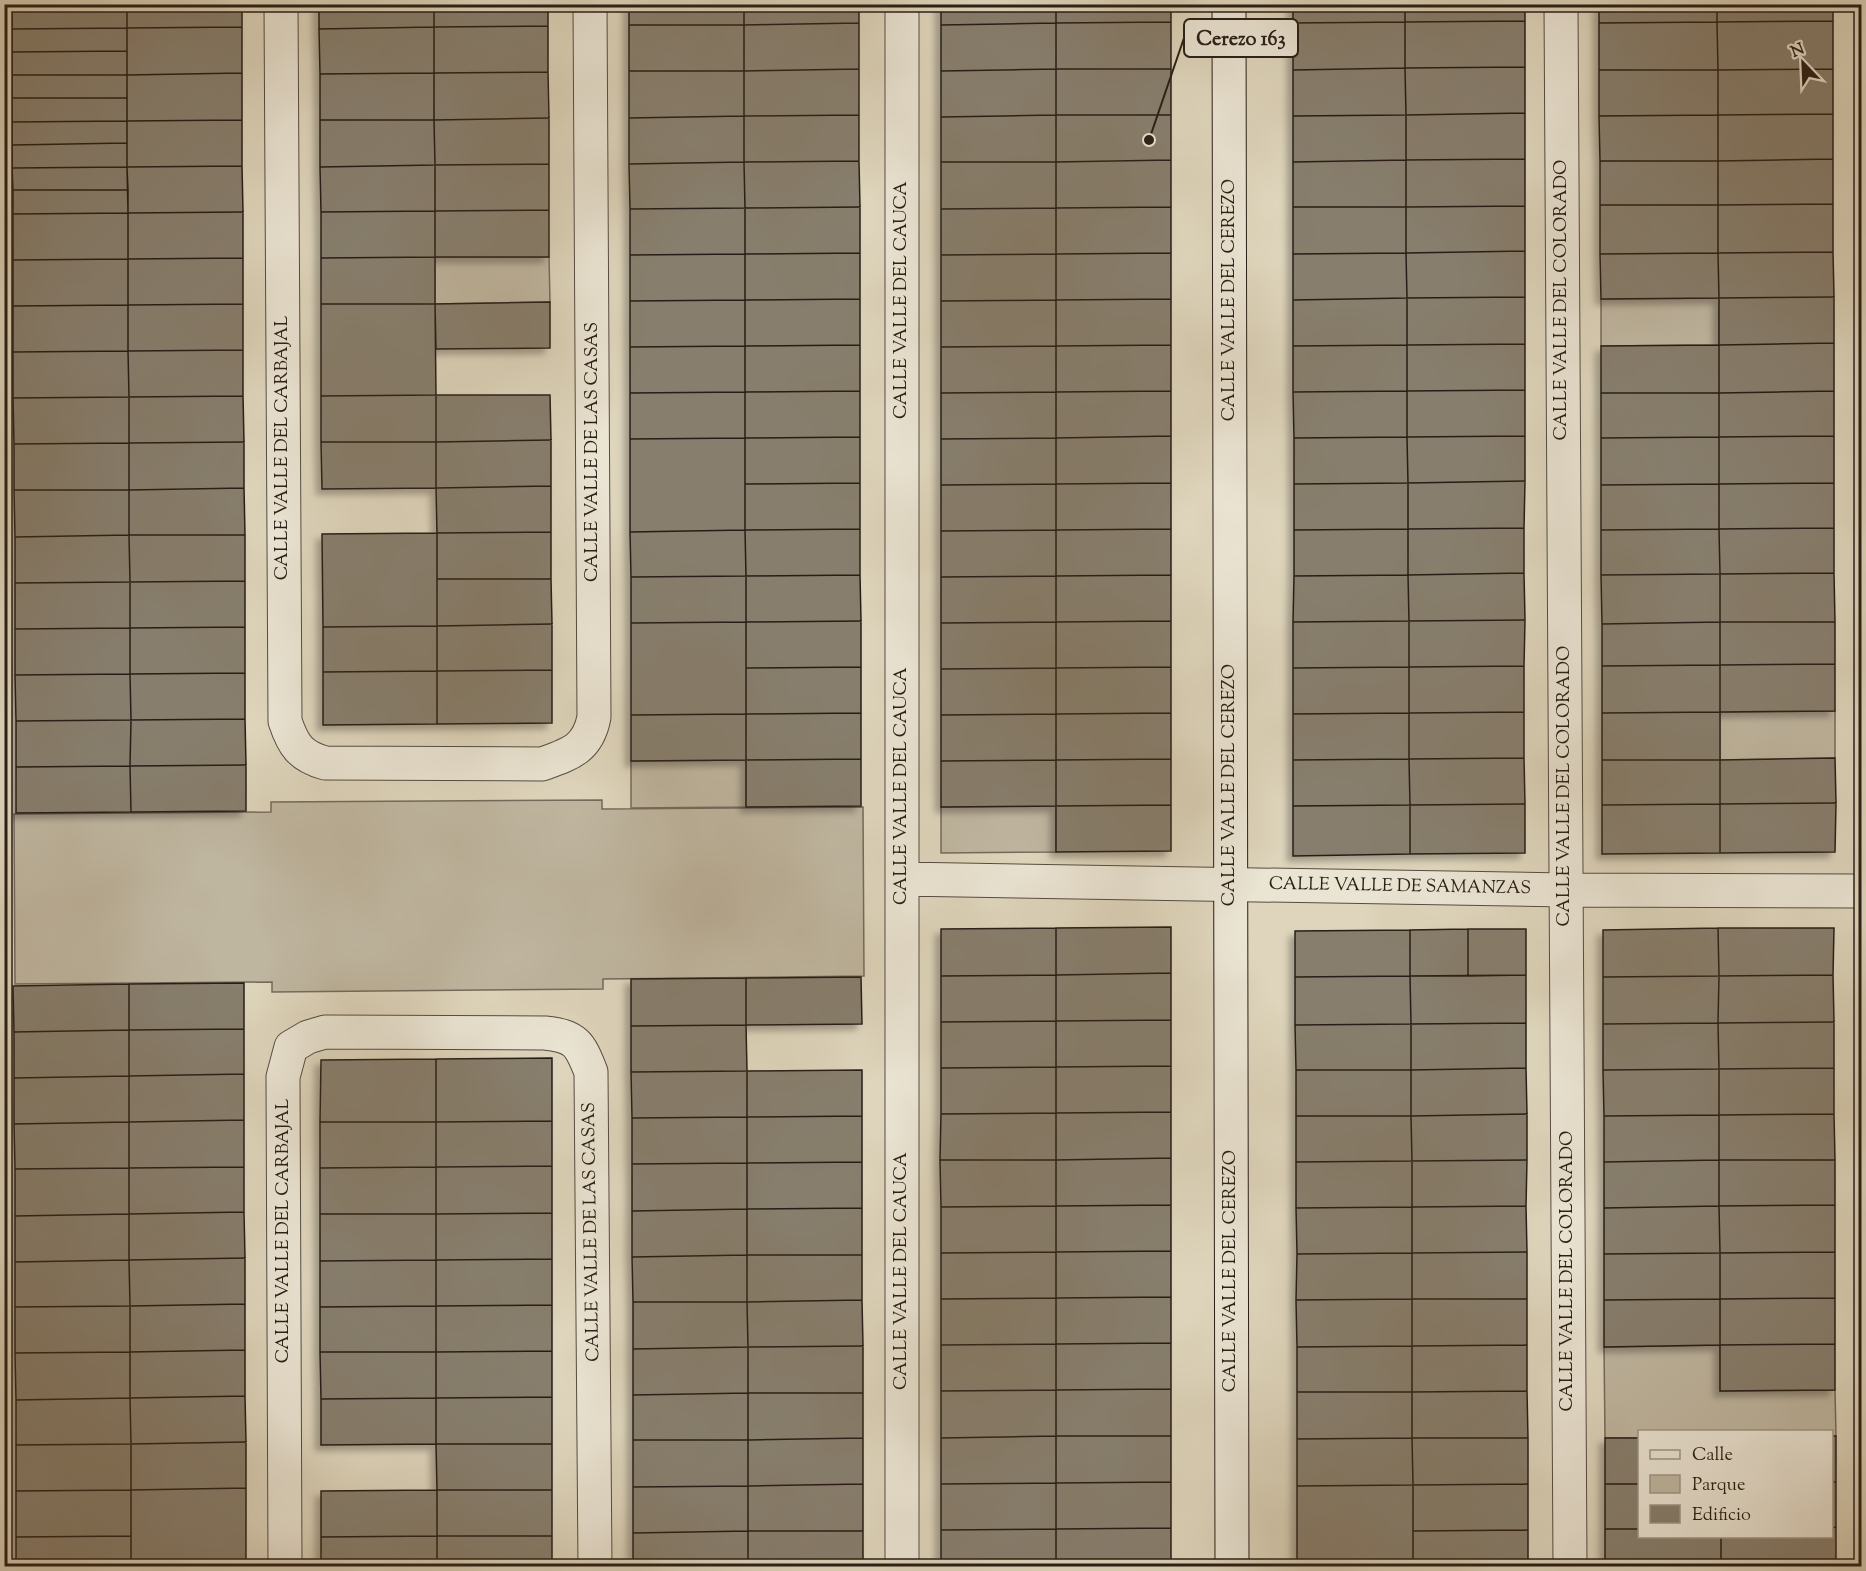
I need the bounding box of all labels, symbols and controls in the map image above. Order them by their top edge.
callout: Cerezo 163 [1184,19,1298,57]
text: Cerezo 163 [1196,26,1286,55]
north arrow [1773,33,1833,93]
text: N [1788,38,1809,65]
street label: CALLE VALLE DEL COLORADO [1549,160,1575,440]
street label: CALLE VALLE DEL CEREZO [1217,179,1243,421]
street label: CALLE VALLE DEL CAUCA [889,181,915,419]
street label: CALLE VALLE DEL CARBAJAL [270,316,296,580]
street label: CALLE VALLE DE LAS CASAS [580,322,606,582]
street label: CALLE VALLE DEL COLORADO [1552,646,1578,926]
street label: CALLE VALLE DEL CEREZO [1217,664,1243,906]
street label: CALLE VALLE DEL CAUCA [889,667,915,905]
street label: CALLE VALLE DE SAMANZAS [1269,872,1531,902]
street label: CALLE VALLE DEL CARBAJAL [271,1099,297,1363]
street label: CALLE VALLE DE LAS CASAS [577,1102,607,1362]
street label: CALLE VALLE DEL COLORADO [1555,1131,1581,1411]
street label: CALLE VALLE DEL CEREZO [1218,1150,1244,1392]
street label: CALLE VALLE DEL CAUCA [889,1152,915,1390]
legend [1638,1430,1833,1538]
text: Calle [1692,1443,1733,1469]
text: Parque [1692,1473,1745,1499]
text: Edificio [1692,1503,1751,1529]

